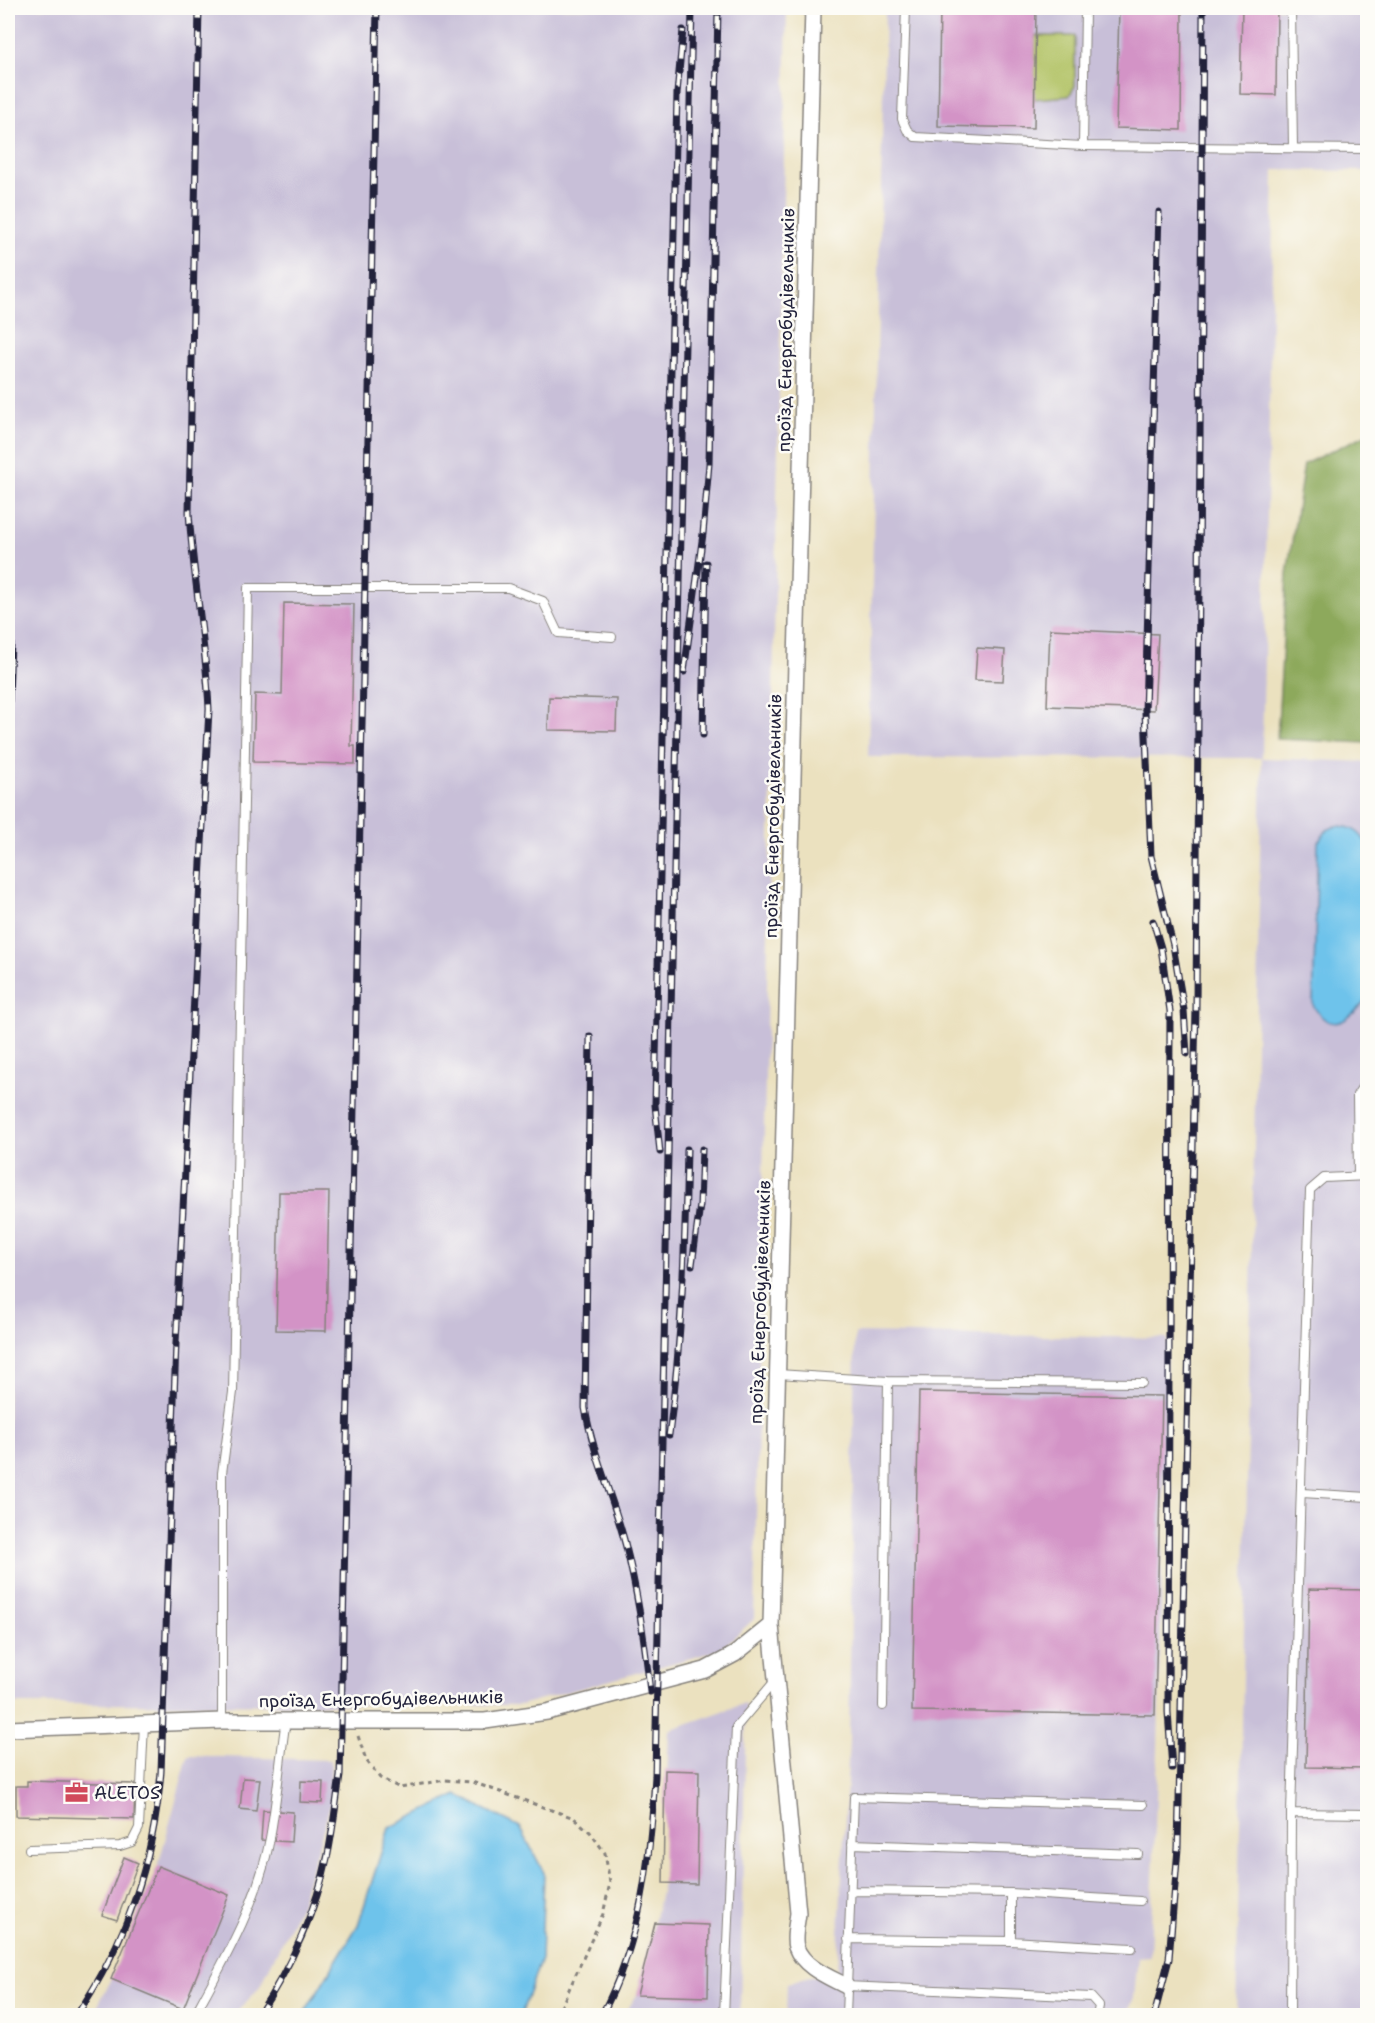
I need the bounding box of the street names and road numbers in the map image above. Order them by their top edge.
street label: проїзд Енергобудівельників [772,208,800,452]
street label: проїзд Енергобудівельників [759,694,787,938]
street label: проїзд Енергобудівельників [744,1179,776,1425]
street label: проїзд Енергобудівельників [259,1685,503,1713]

